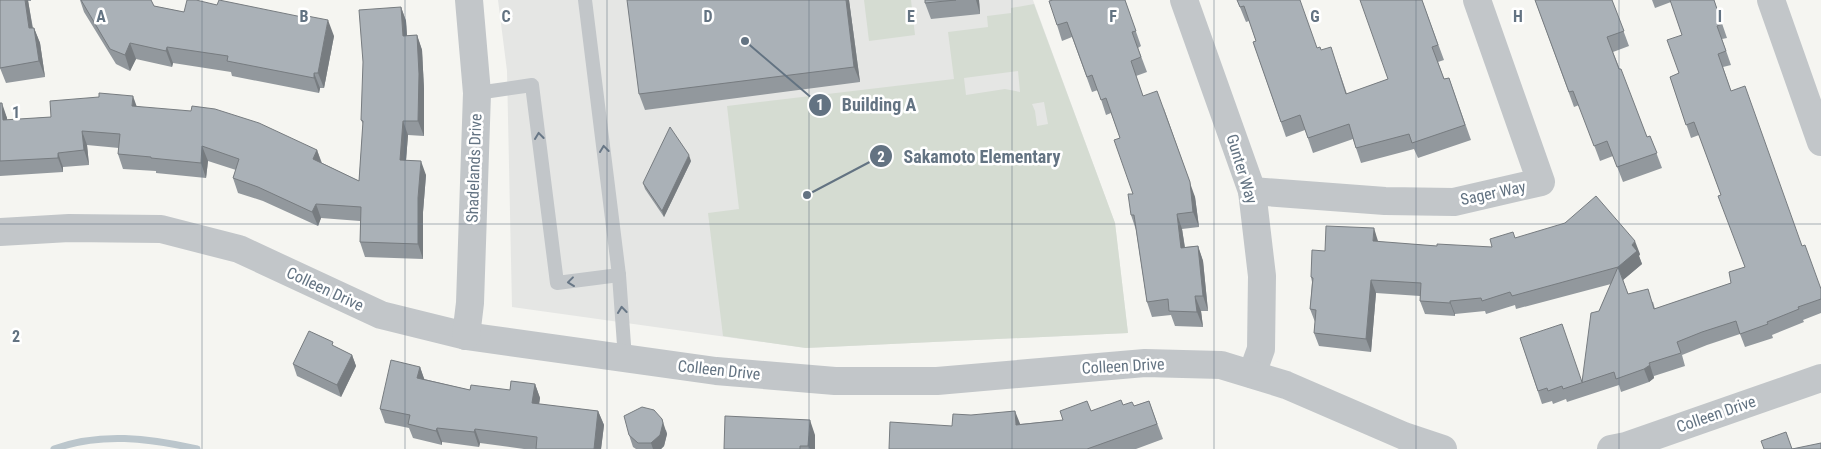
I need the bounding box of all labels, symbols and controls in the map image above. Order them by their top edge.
text: A [96,7,106,26]
text: B [300,7,309,26]
text: C [501,7,511,26]
text: D [703,7,713,26]
text: E [907,7,915,26]
text: F [1109,7,1117,26]
text: G [1310,7,1320,26]
text: H [1513,7,1523,26]
text: I [1718,7,1722,26]
callout: Building A [807,88,927,121]
text: Building A [842,94,916,115]
text: 1 [816,96,824,114]
text: 1 [12,103,20,122]
street label: Shadelands Drive [463,113,485,223]
one-way arrow [534,131,545,139]
street label: Gunter Way [1222,132,1262,206]
callout: Sakamoto Elementary [868,140,1070,173]
one-way arrow [599,144,610,152]
text: Sakamoto Elementary [904,146,1060,167]
text: 2 [877,148,885,166]
street label: Sager Way [1459,177,1528,209]
street label: Colleen Drive [283,263,367,315]
one-way arrow [566,276,575,286]
one-way arrow [617,306,628,314]
text: 2 [12,327,20,346]
street label: Colleen Drive [1081,354,1165,378]
street label: Colleen Drive [677,356,761,384]
street label: Colleen Drive [1674,392,1758,436]

